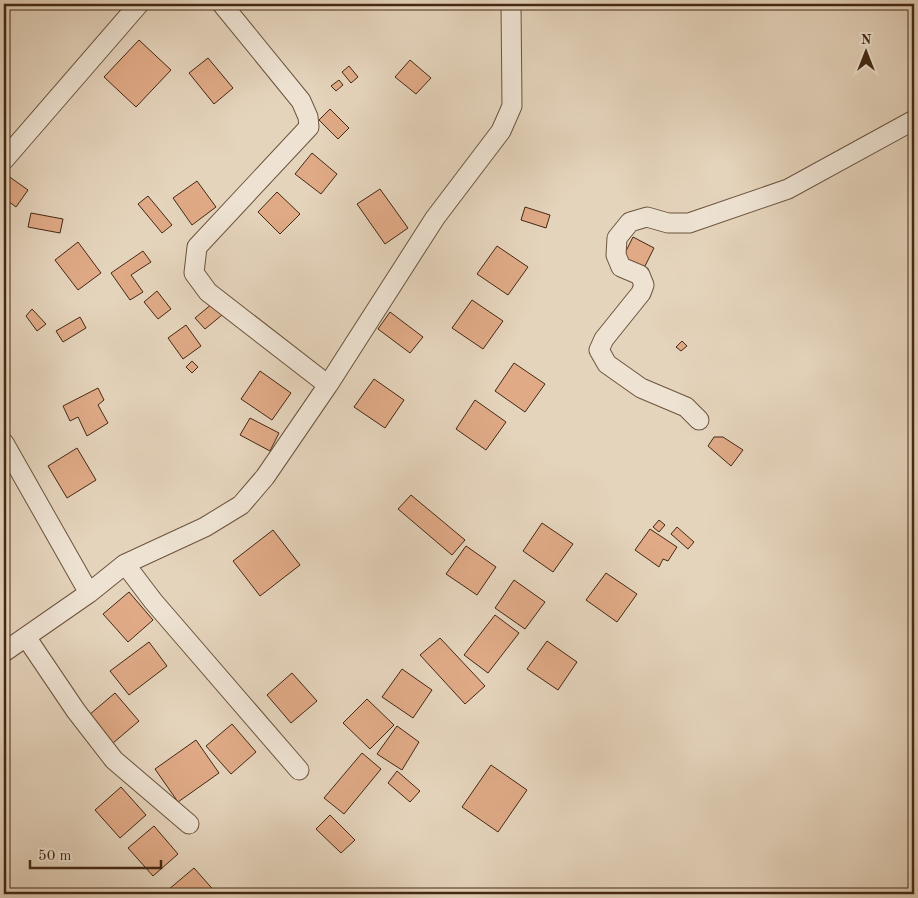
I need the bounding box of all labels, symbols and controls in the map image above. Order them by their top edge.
north arrow [840,28,890,78]
text: N [861,33,872,47]
scale bar [30,838,161,870]
text: 50 m [38,849,72,864]

